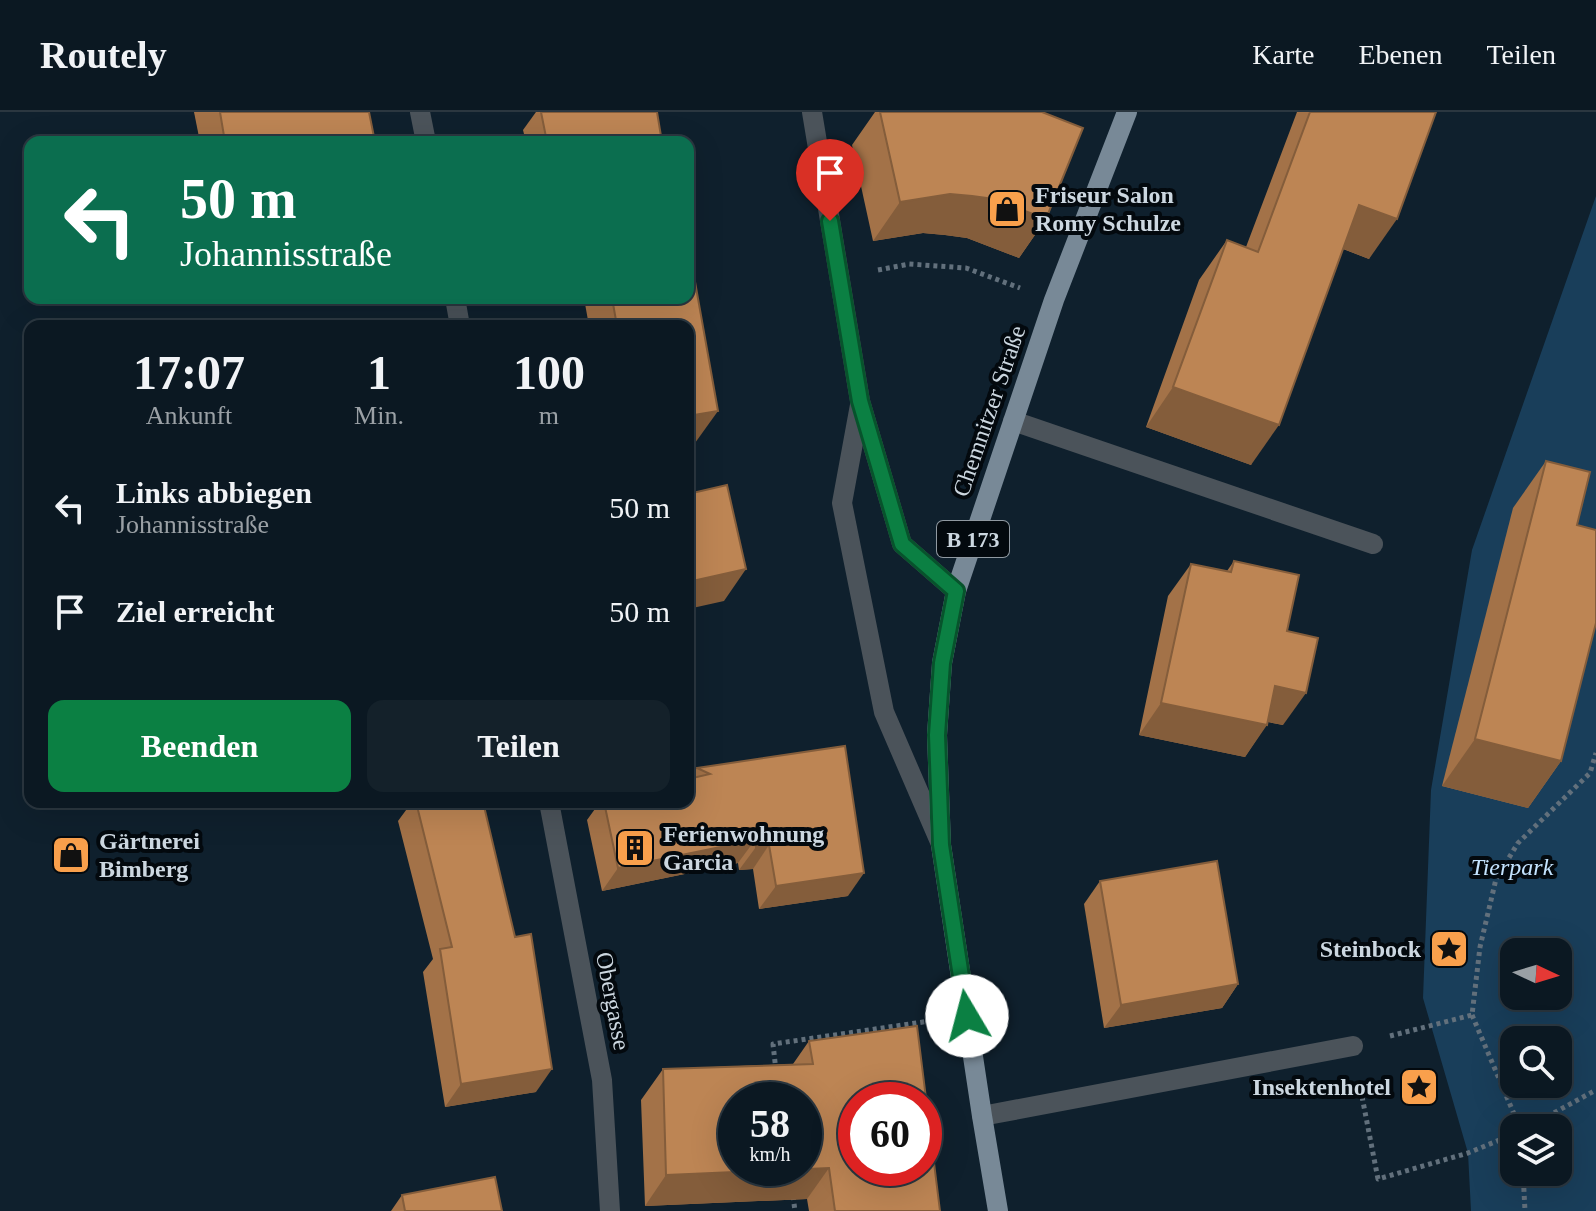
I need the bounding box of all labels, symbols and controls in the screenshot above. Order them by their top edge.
text: Routely [40,34,167,76]
text: Karte [1252,39,1314,70]
text: Ebenen [1358,39,1442,70]
text: Teilen [1486,39,1556,70]
pin [796,139,864,221]
icon: arrive [808,151,852,195]
icon: left [48,168,152,272]
text: 50 m [180,168,297,230]
place label: Friseur Salon Romy Schulze [1035,182,1181,236]
shop icon: Friseur Salon Romy Schulze [986,188,1028,230]
text: Johannisstraße [180,234,392,274]
street label: Chemnitzer Straße [948,322,1030,500]
text: 17:07 [133,346,245,399]
text: 1 [367,346,391,399]
text: 100 [513,346,585,399]
text: Ankunft [146,401,232,430]
text: Min. [354,401,404,430]
text: m [539,401,559,430]
text: Links abbiegen [116,476,312,509]
icon: left [48,486,92,530]
text: 50 m [609,491,670,524]
text: Johannisstraße [116,510,269,539]
road number: B 173 [937,521,1009,557]
icon: arrive [48,590,92,634]
text: Ziel erreicht [116,595,275,628]
text: 50 m [609,595,670,628]
button: Beenden [48,700,351,792]
button: Teilen [367,700,670,792]
place label: Ferienwohnung Garcia [663,821,824,875]
building icon: Ferienwohnung Garcia [614,827,656,869]
place label: Gärtnerei Bimberg [99,828,200,882]
shop icon: Gärtnerei Bimberg [50,834,92,876]
park label: Tierpark [1471,854,1554,880]
place icon: Steinbock [1428,928,1470,970]
place label: Steinbock [1320,936,1422,962]
north arrow [1500,938,1572,1010]
map controls [1500,938,1572,1186]
street label: Obergasse [591,950,635,1052]
position arrow [925,974,1009,1058]
button: search [1500,1026,1572,1098]
place icon: Insektenhotel [1398,1066,1440,1108]
place label: Insektenhotel [1252,1074,1391,1100]
speed limit sign: 60 [838,1082,942,1186]
text: 58 [750,1101,790,1146]
button: layers [1500,1114,1572,1186]
text: km/h [749,1143,791,1165]

